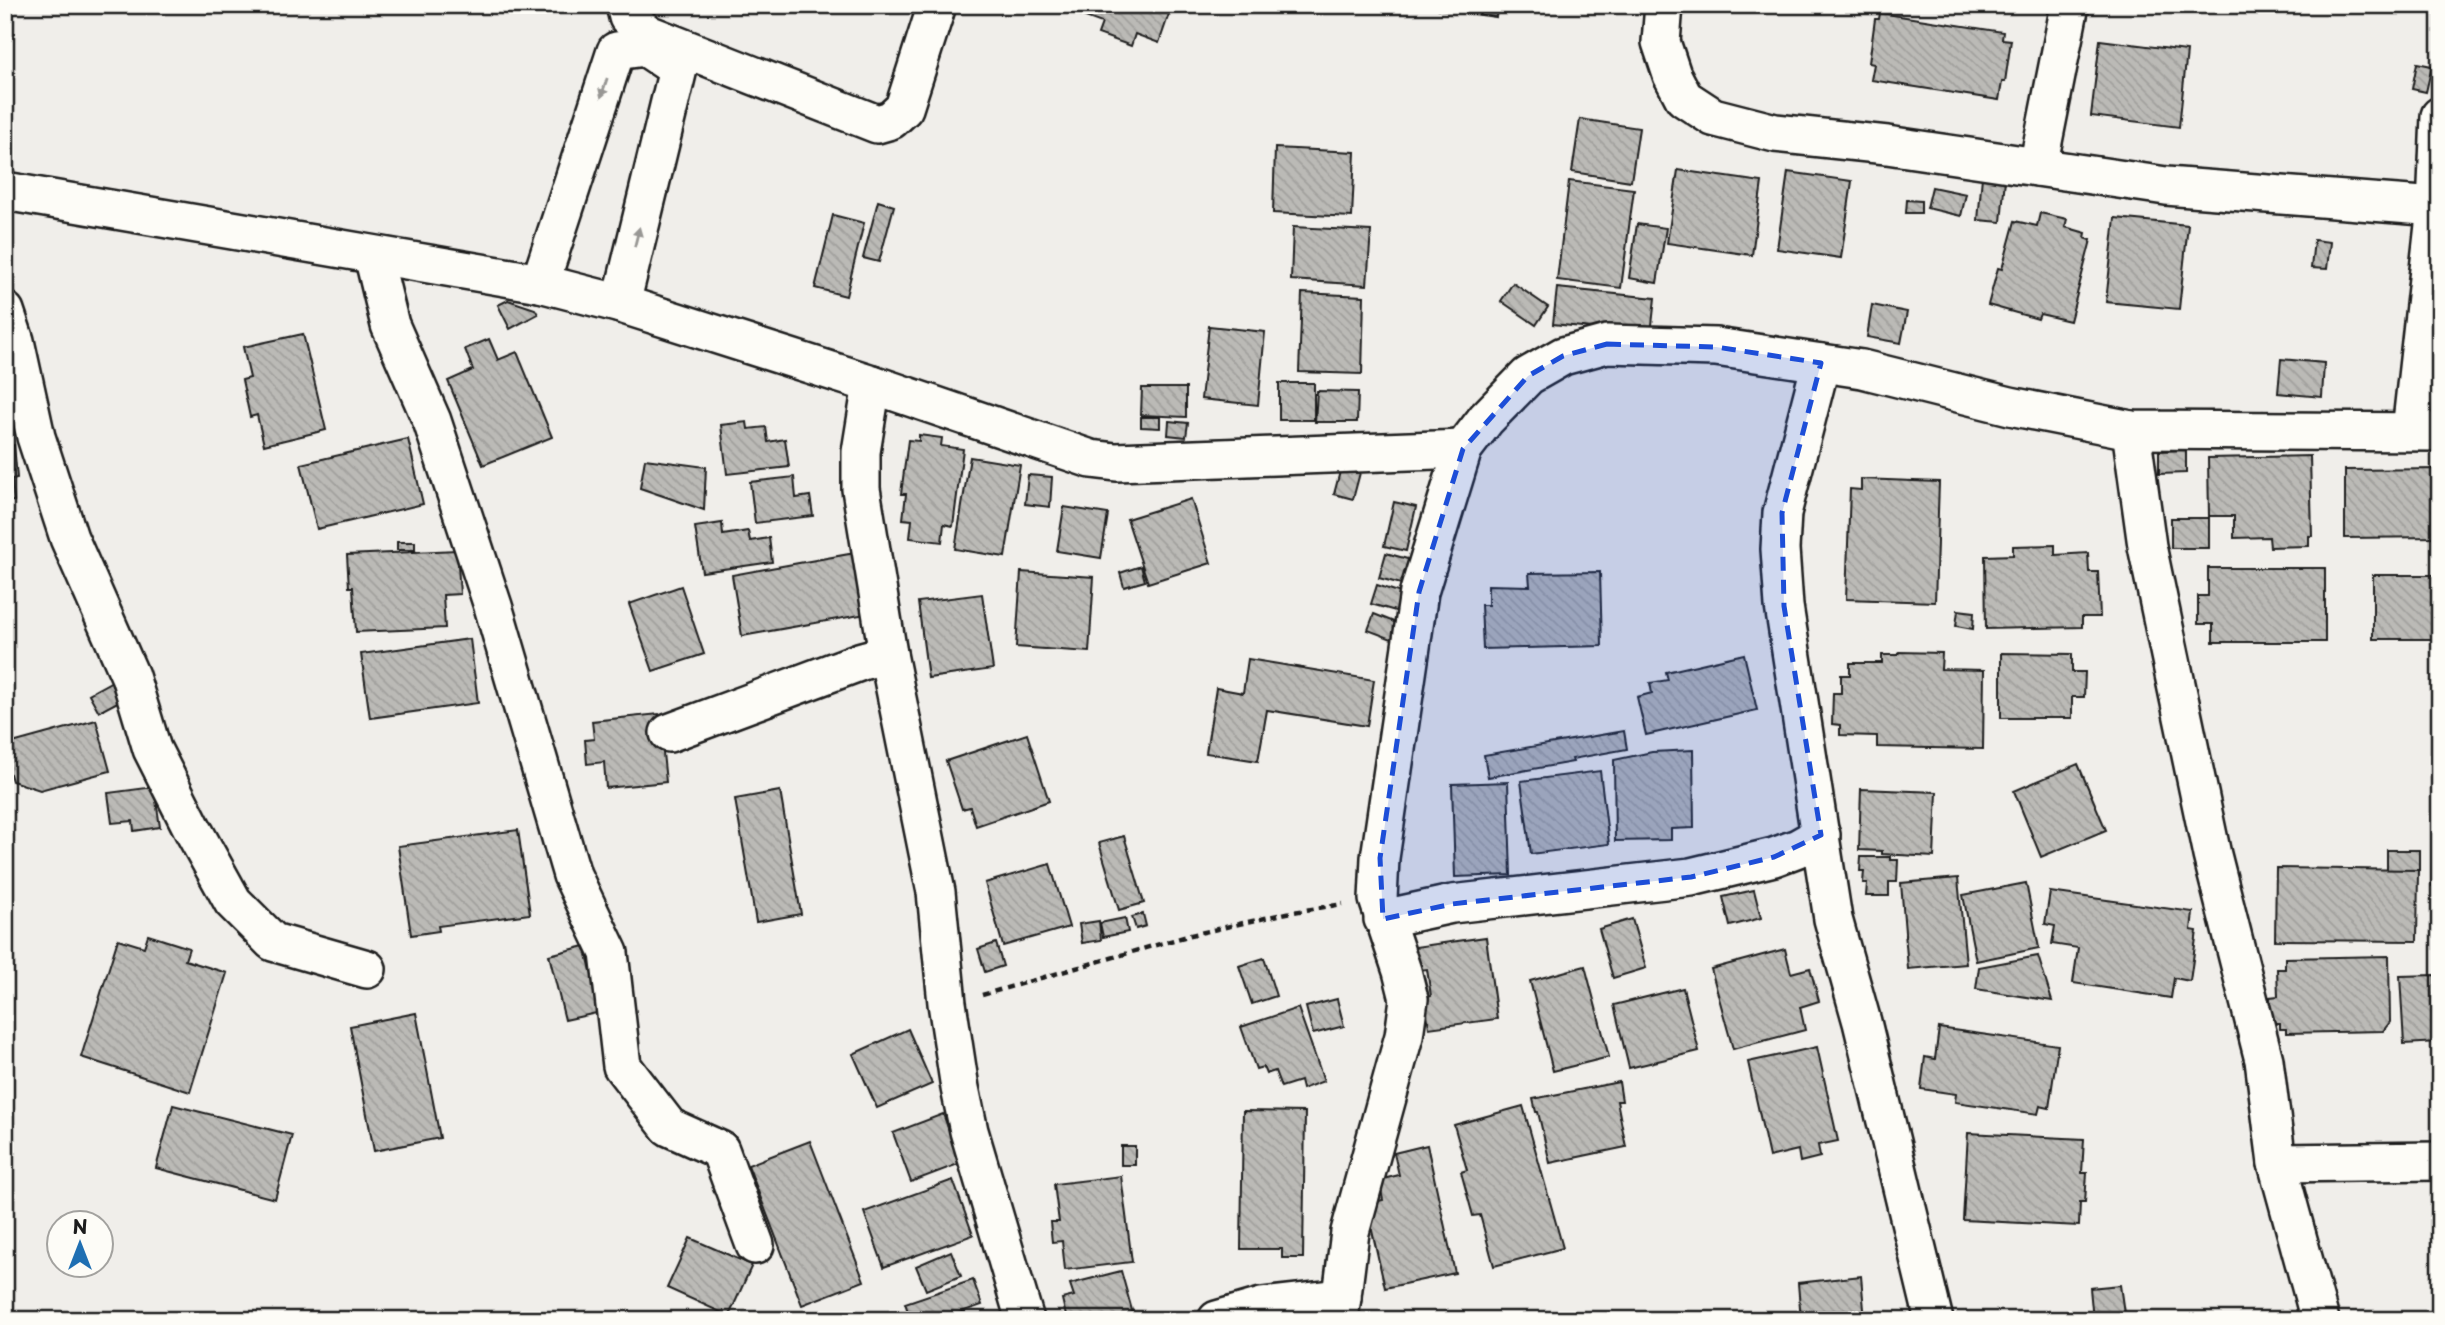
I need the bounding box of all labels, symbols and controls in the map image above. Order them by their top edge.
one-way arrow [598,78,609,99]
one-way arrow [632,226,643,248]
north arrow [46,1210,116,1280]
text: N [72,1212,88,1240]

